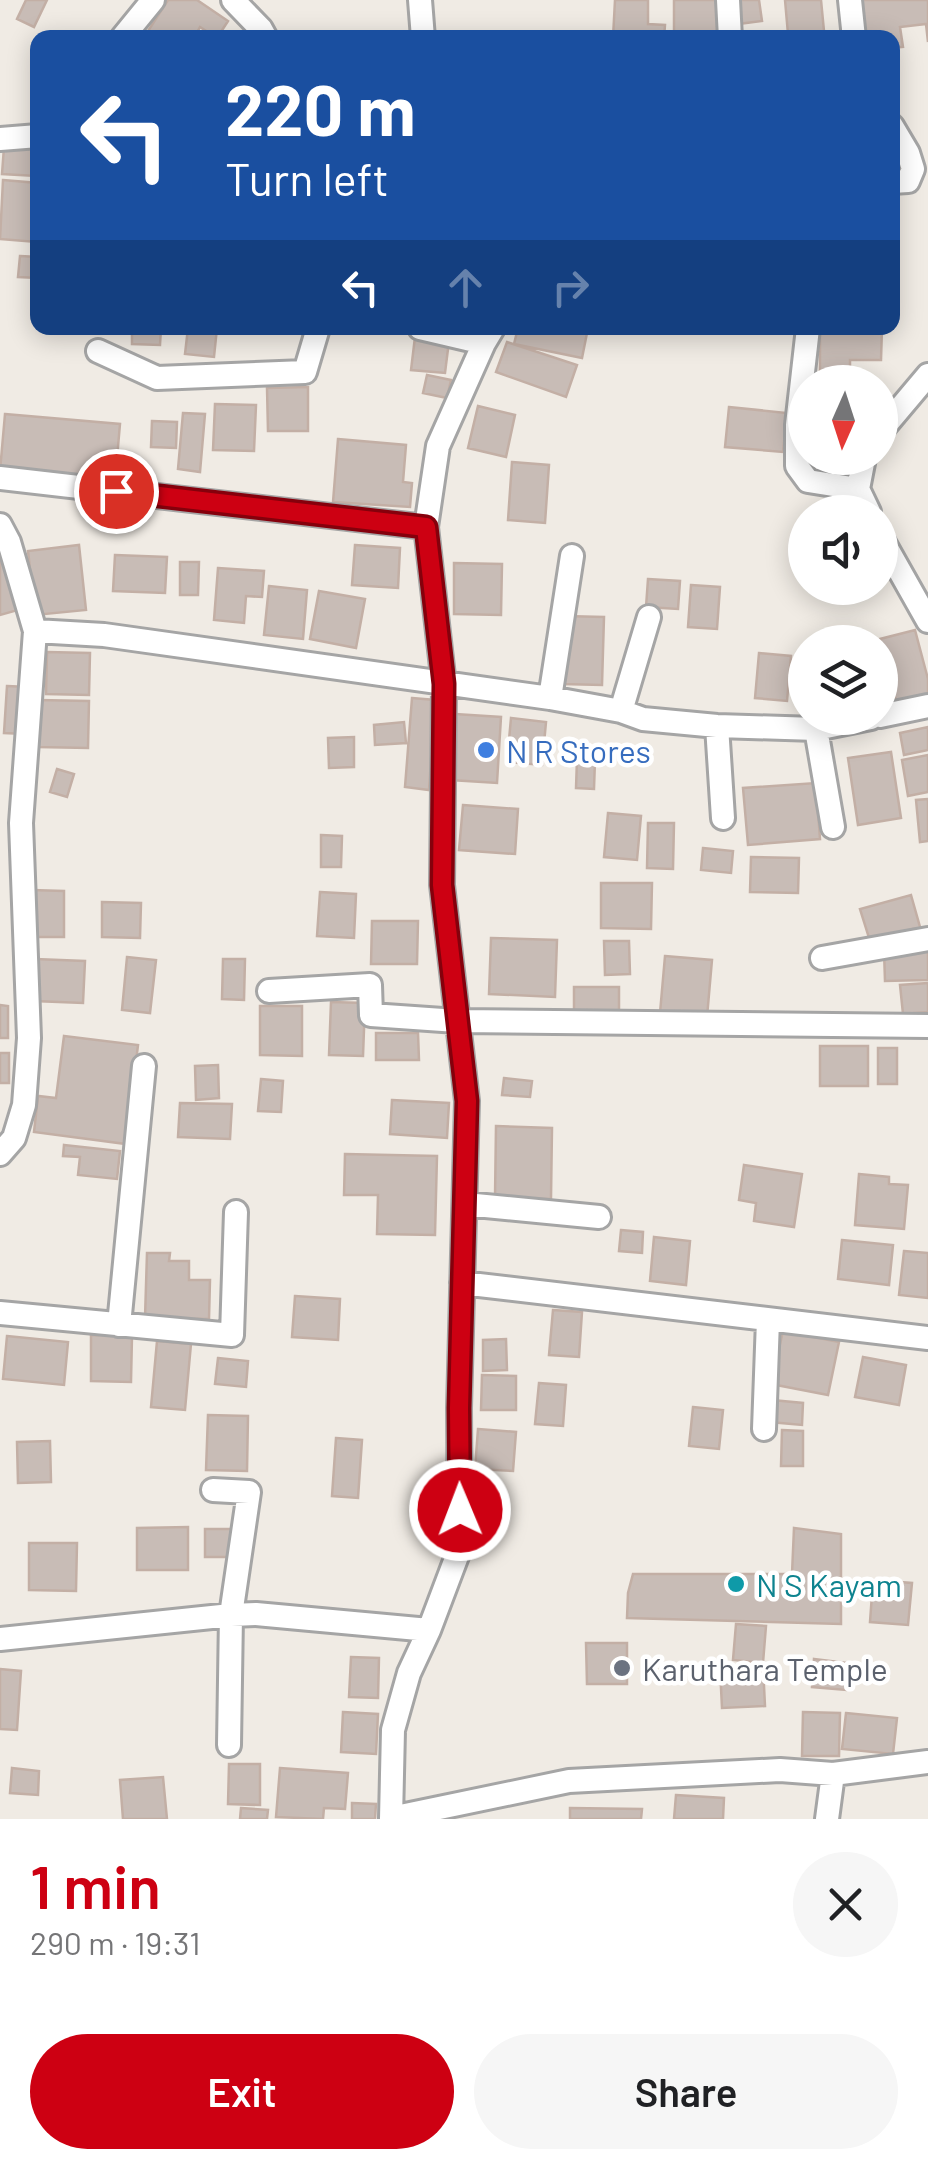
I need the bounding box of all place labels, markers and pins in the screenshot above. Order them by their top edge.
pin [74,449,159,534]
place label: N R Stores [506,731,651,769]
marker: N R Stores [475,739,497,761]
place label: N S Kayam [756,1565,902,1603]
marker: N S Kayam [725,1573,747,1595]
place label: Karuthara Temple [642,1649,888,1687]
marker: Karuthara Temple [611,1657,633,1679]

